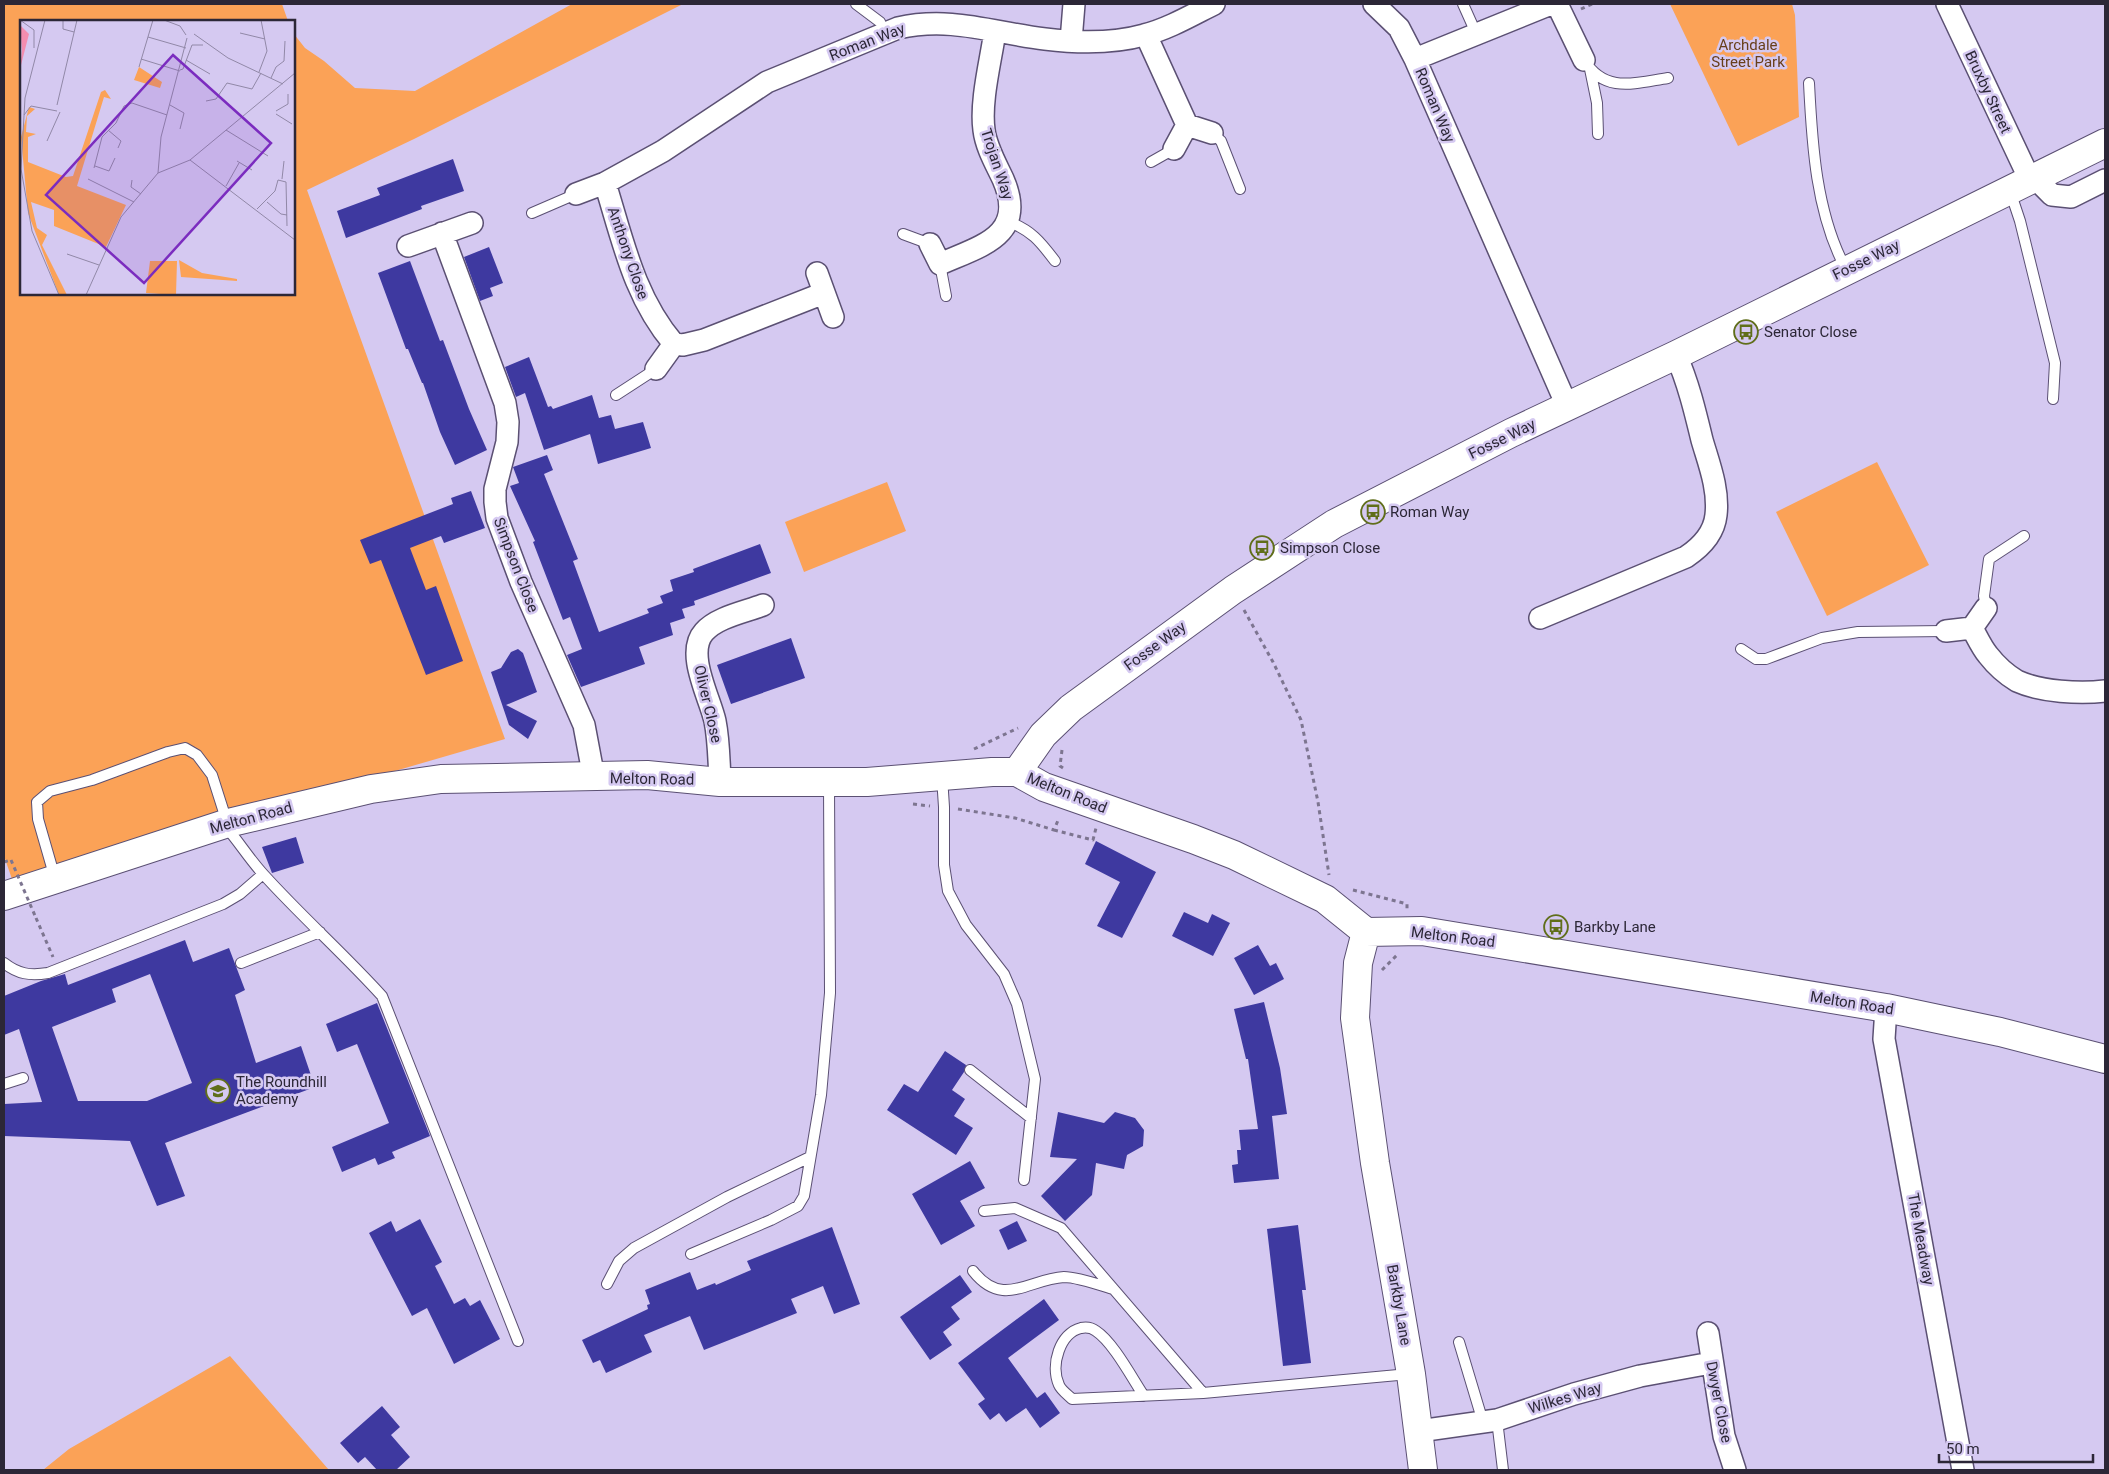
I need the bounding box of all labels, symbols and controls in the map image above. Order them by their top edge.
street label: Roman Way [827,19,907,65]
inset map [20,20,295,295]
park label: Archdale Street Park [1711,36,1785,71]
street label: Bruxby Street [1961,48,2015,136]
street label: Roman Way [1411,65,1459,145]
street label: Trojan Way [977,126,1017,202]
street label: Anthony Close [604,204,652,302]
street label: Fosse Way [1830,236,1902,284]
bus stop icon: Senator Close [1733,319,1759,345]
place label: Senator Close [1764,323,1857,341]
street label: Fosse Way [1466,415,1538,463]
bus stop icon: Roman Way [1360,499,1386,525]
place label: Roman Way [1390,503,1469,521]
street label: Simpson Close [490,515,542,615]
bus stop icon: Simpson Close [1249,535,1275,561]
place label: Simpson Close [1280,539,1380,557]
street label: Fosse Way [1121,618,1189,674]
street label: Oliver Close [690,663,726,745]
street label: Melton Road [610,769,694,789]
street label: Melton Road [1024,769,1110,817]
street label: Melton Road [208,798,294,838]
bus stop icon: Barkby Lane [1543,914,1569,940]
place label: Barkby Lane [1574,918,1656,936]
street label: Melton Road [1410,923,1496,951]
street label: Melton Road [1809,988,1895,1018]
place label: The Roundhill Academy [236,1073,327,1108]
school or university icon: The Roundhill Academy [205,1078,231,1104]
street label: The Meadway [1904,1192,1938,1286]
street label: Barkby Lane [1383,1263,1415,1347]
street label: Dwyer Close [1702,1360,1736,1444]
street label: Wilkes Way [1526,1378,1604,1418]
scale bar [1939,1432,2093,1464]
text: 50 m [1946,1440,1980,1458]

